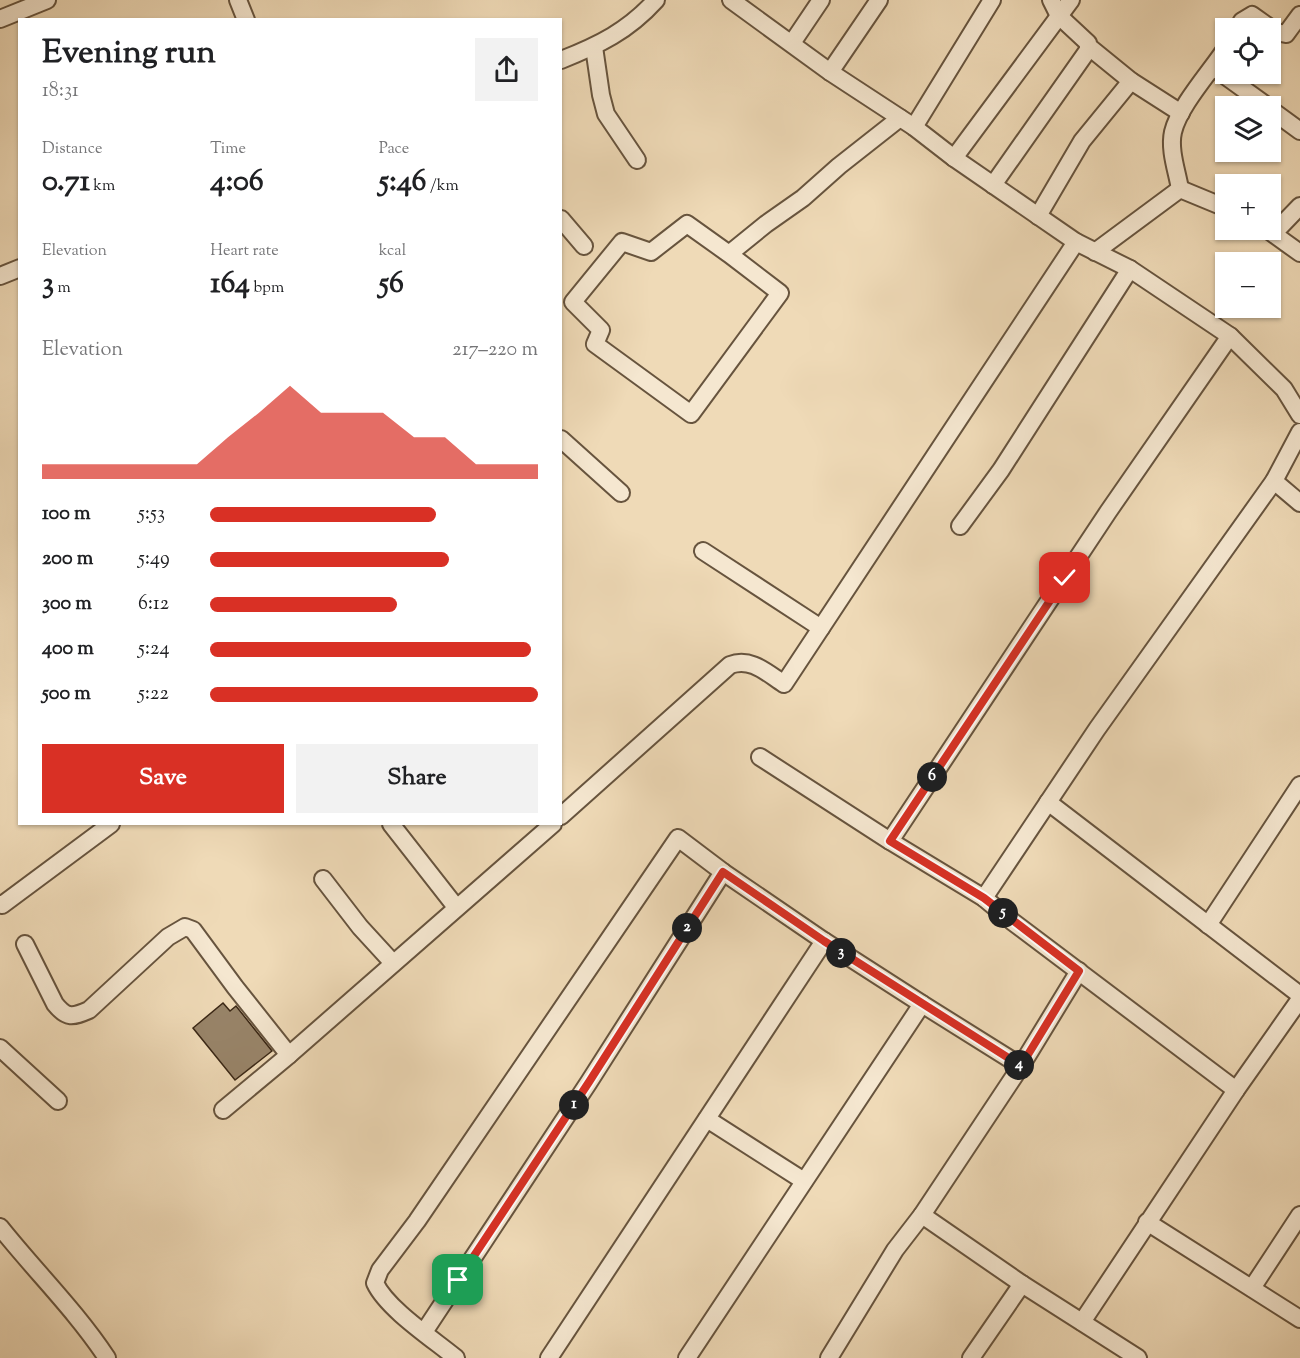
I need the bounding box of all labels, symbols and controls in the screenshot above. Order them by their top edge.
map controls [1215,18,1281,318]
button: locate [1215,18,1281,84]
text: Evening run [42,30,216,78]
button: share [475,38,538,101]
text: 18:31 [42,77,79,106]
button: layers [1215,96,1281,162]
text: Distance [42,138,102,161]
text: Time [210,138,246,161]
text: Pace [379,138,409,161]
text: 0.71 [42,161,90,204]
text: 4:06 [210,161,264,204]
text: 5:46 [379,161,426,204]
button: + [1215,174,1281,240]
text: km [90,175,115,198]
text: /km [426,175,459,198]
text: Elevation [42,240,107,263]
text: Heart rate [210,240,279,263]
text: kcal [379,240,406,263]
button: − [1215,252,1281,318]
text: 3 [42,263,54,306]
text: 164 [210,263,250,306]
text: 56 [379,263,404,306]
text: m [54,277,71,300]
text: bpm [250,277,284,300]
text: Elevation [42,336,123,365]
text: 217–220 m [452,336,538,365]
text: 100 m [42,500,91,529]
text: 5:53 [138,500,165,529]
text: 200 m [42,545,93,574]
text: 5:49 [138,545,170,574]
pin [1039,552,1090,603]
icon: check [1048,561,1081,594]
text: 300 m [42,590,92,619]
text: 6:12 [138,590,169,619]
text: 400 m [42,635,94,664]
text: 5:24 [138,635,169,664]
text: 500 m [42,680,91,709]
text: 5:22 [138,680,169,709]
button: Save [42,744,284,813]
button: Share [296,744,538,813]
pin: 6 [917,762,947,792]
text: 6 [928,765,936,788]
pin: 5 [988,898,1018,928]
text: 5 [1000,901,1006,924]
pin: 2 [672,913,702,943]
text: 2 [683,916,691,939]
pin: 3 [826,938,856,968]
text: 3 [838,941,844,964]
pin: 4 [1004,1050,1034,1080]
text: 4 [1015,1053,1023,1076]
pin: 1 [559,1090,589,1120]
text: 1 [571,1093,577,1116]
pin [432,1254,483,1305]
icon: arrive [441,1263,474,1296]

